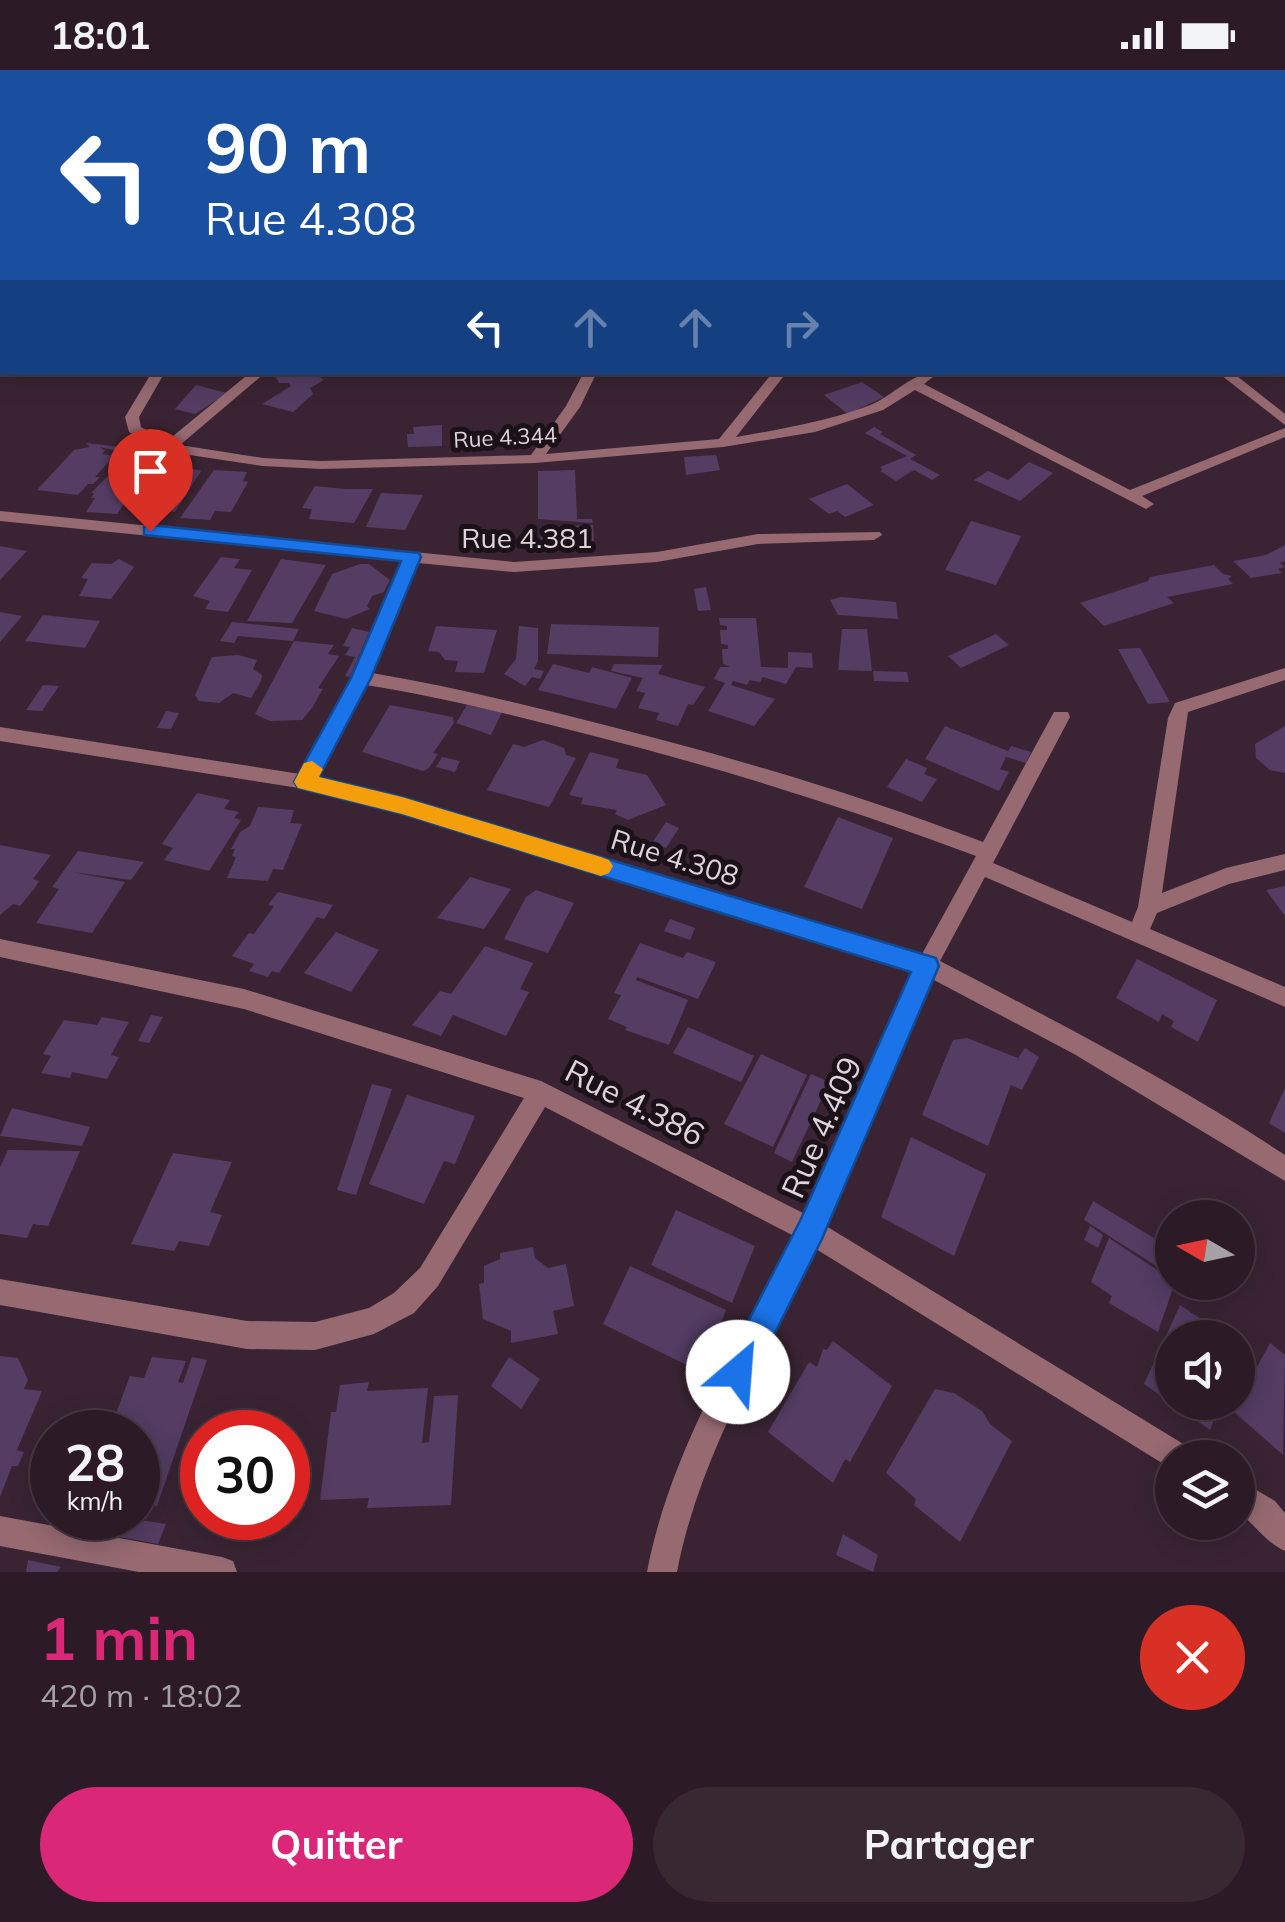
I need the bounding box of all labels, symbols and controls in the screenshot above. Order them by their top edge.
text: 18:01 [50,11,151,59]
text: 90 m [205,103,371,191]
icon: left [40,110,170,240]
text: Rue 4.308 [205,190,417,246]
icon: left [458,300,513,355]
icon: ahead [563,300,618,355]
icon: ahead [668,300,723,355]
icon: right [773,300,828,355]
street label: Rue 4.344 [453,420,557,454]
pin [108,429,193,532]
icon: arrive [123,444,178,499]
street label: Rue 4.381 [461,520,593,555]
street label: Rue 4.308 [607,821,743,893]
street label: Rue 4.386 [559,1050,711,1154]
street label: Rue 4.409 [772,1050,870,1204]
north arrow [1155,1200,1255,1300]
map controls [1155,1200,1255,1540]
position arrow [686,1320,790,1424]
button: sound [1155,1320,1255,1420]
speed limit sign: 30 [180,1410,310,1540]
text: 28 [65,1431,125,1494]
button: layers [1155,1440,1255,1540]
text: km/h [67,1485,123,1516]
text: 1 min [40,1600,198,1675]
button: close [1140,1605,1245,1710]
text: 420 m · 18:02 [40,1675,242,1715]
button: Quitter [40,1787,633,1902]
button: Partager [653,1787,1245,1902]

